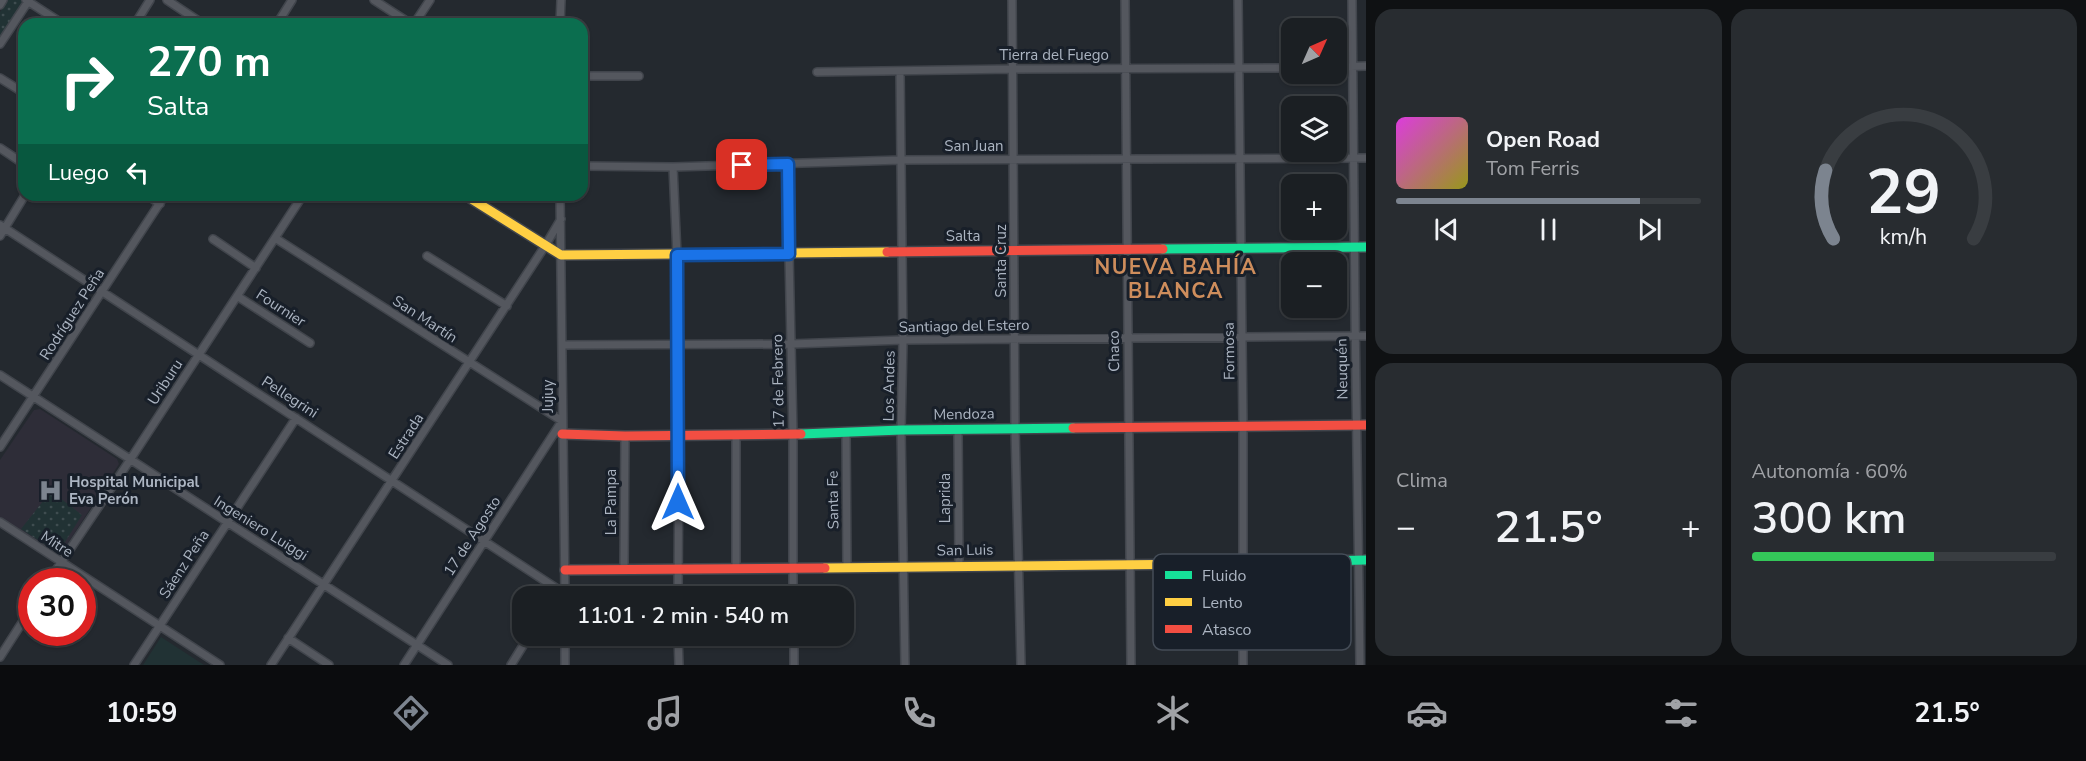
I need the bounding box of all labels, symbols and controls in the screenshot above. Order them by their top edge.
north arrow [1281,18,1347,84]
map controls [1281,18,1347,318]
text: 270 m [147,34,271,91]
icon: right [48,42,126,120]
street label: Tierra del Fuego [999,45,1109,65]
text: Salta [147,88,209,125]
button: layers [1281,96,1347,162]
text: Open Road [1486,125,1600,155]
street label: San Juan [944,136,1004,156]
pin [716,139,767,190]
icon: arrive [725,148,758,181]
text: 29 [1866,150,1941,235]
text: Tom Ferris [1486,155,1580,182]
icon: left [121,156,154,189]
text: Luego [48,158,109,188]
button: + [1281,174,1347,240]
icon: previous [1430,213,1463,246]
icon: pause [1532,213,1565,246]
icon: next [1633,213,1666,246]
text: km/h [1880,222,1927,252]
street label: Santa Cruz [991,224,1011,298]
street label: Salta [946,226,980,246]
button: − [1281,252,1347,318]
district label: NUEVA BAHÍA BLANCA [1095,253,1257,305]
street label: Rodríguez Peña [35,264,109,364]
street label: Fournier [252,285,310,332]
street label: San Martín [389,291,461,347]
street label: Santiago del Estero [898,315,1030,337]
street label: Formosa [1218,322,1240,380]
street label: Chaco [1104,330,1124,372]
street label: 17 de Febrero [767,334,789,428]
street label: Neuquén [1331,338,1353,400]
street label: Los Andes [878,350,900,422]
street label: Uriburu [143,355,187,409]
street label: Pellegrini [258,371,322,423]
street label: Jujuy [538,379,558,413]
street label: Mendoza [933,403,995,425]
street label: Estrada [384,409,428,463]
text: Autonomía · 60% [1752,458,1908,485]
text: Clima [1396,467,1448,494]
street label: La Pampa [601,469,621,535]
position arrow [646,470,710,534]
street label: Santa Fe [822,470,844,530]
place label: Hospital Municipal Eva Perón [69,472,200,509]
street label: Laprida [935,473,955,523]
hospital icon: Hospital Municipal Eva Perón [38,478,64,504]
text: 300 km [1752,488,1907,549]
street label: Ingeniero Luiggi [210,491,312,565]
street label: 17 de Agosto [439,492,505,580]
text: 21.5° [1494,497,1603,558]
text: − [1396,505,1416,550]
text: + [1681,505,1700,550]
street label: Mitre [37,526,77,562]
street label: Sáenz Peña [154,526,214,602]
street label: San Luis [937,540,993,560]
legend [1153,554,1351,650]
text: Fluido [1202,565,1247,587]
speed limit sign: 30 [18,568,96,646]
text: Lento [1202,592,1243,614]
text: 11:01 · 2 min · 540 m [577,601,789,631]
text: Atasco [1202,619,1251,641]
icon: directions [390,692,432,734]
icon: music [644,692,686,734]
icon: phone [898,692,940,734]
icon: climate [1152,692,1194,734]
icon: car [1406,692,1448,734]
icon: filters [1660,692,1702,734]
text: 10:59 [106,695,178,732]
text: 21.5° [1914,695,1980,732]

